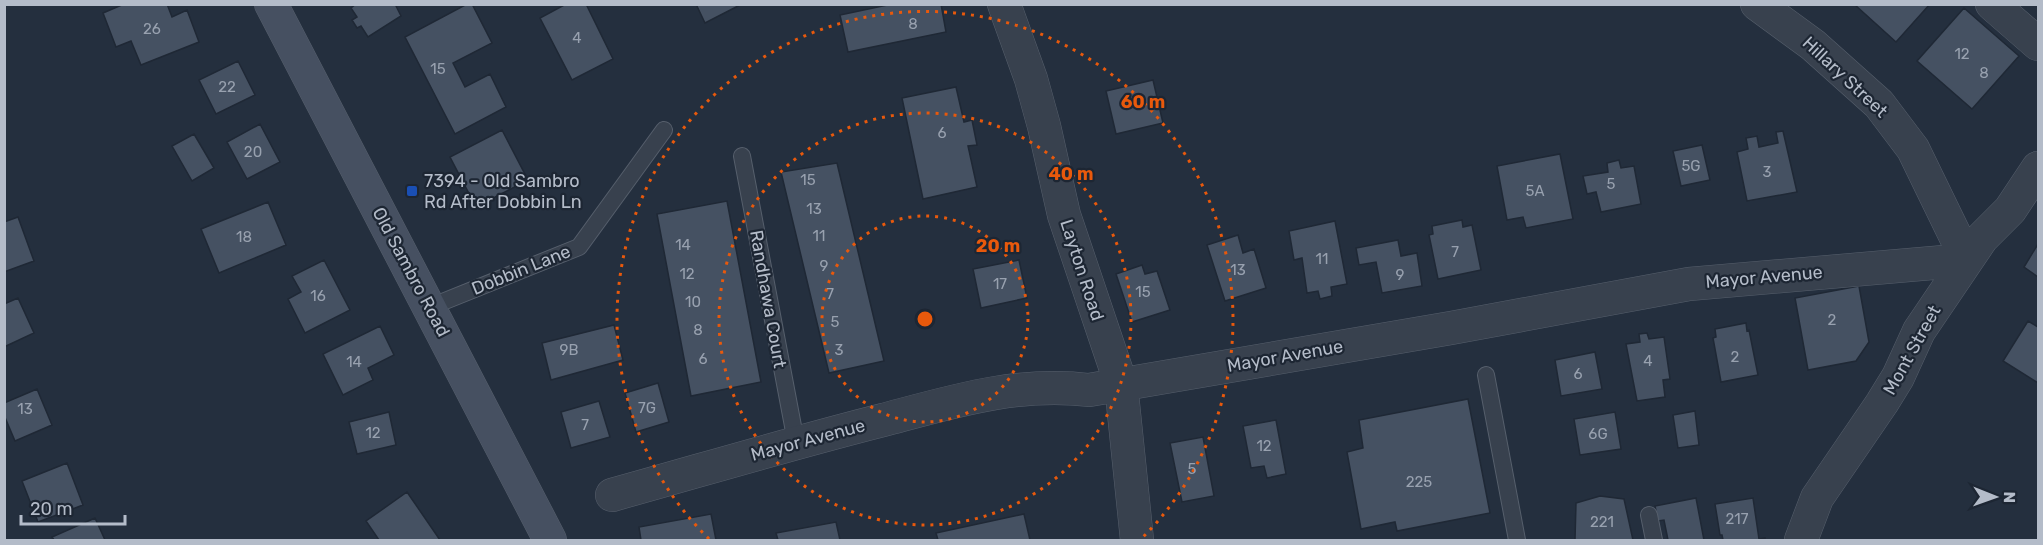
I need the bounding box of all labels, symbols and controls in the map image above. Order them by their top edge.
house number: 8 [908,15,918,33]
house number: 26 [143,20,161,38]
house number: 4 [572,29,582,47]
street label: Hillary Street [1798,32,1892,122]
house number: 12 [1954,45,1970,63]
house number: 15 [430,60,446,78]
house number: 8 [1979,64,1989,82]
house number: 22 [218,78,236,96]
text: 60 m [1121,91,1165,113]
house number: 6 [937,124,947,142]
house number: 20 [244,143,262,161]
house number: 5G [1681,157,1701,175]
text: 40 m [1049,163,1093,185]
house number: 3 [1762,163,1772,181]
place label: 7394 - Old Sambro Rd After Dobbin Ln [424,170,582,213]
house number: 15 [800,171,816,189]
house number: 5 [1607,175,1616,193]
house number: 5A [1526,182,1544,200]
marker: 7394 - Old Sambro Rd After Dobbin Ln [405,184,419,198]
house number: 13 [806,200,822,218]
street label: Old Sambro Road [368,203,454,341]
street label: Layton Road [1055,217,1109,323]
house number: 11 [813,227,825,245]
house number: 18 [236,228,252,246]
street label: Randhawa Court [745,228,791,370]
text: 20 m [976,235,1020,257]
house number: 14 [675,236,691,254]
street label: Dobbin Lane [468,240,574,300]
house number: 7 [1451,243,1459,261]
house number: 11 [1316,250,1328,268]
house number: 9 [820,257,829,275]
house number: 13 [1230,261,1246,279]
street label: Mayor Avenue [1705,261,1823,293]
house number: 12 [679,265,695,283]
house number: 9 [1396,266,1405,284]
house number: 17 [993,275,1007,293]
house number: 15 [1135,283,1151,301]
house number: 7 [826,285,834,303]
house number: 16 [310,287,326,305]
house number: 10 [685,293,701,311]
street label: Mont Street [1878,301,1946,399]
centre of rings [915,309,935,329]
house number: 2 [1828,311,1837,329]
house number: 5 [831,313,840,331]
house number: 8 [693,321,703,339]
street label: Mayor Avenue [1225,335,1345,377]
house number: 9B [560,341,578,359]
house number: 3 [834,341,844,359]
house number: 2 [1731,348,1740,366]
house number: 6 [698,350,708,368]
house number: 4 [1643,352,1653,370]
house number: 14 [346,353,362,371]
house number: 6 [1573,365,1583,383]
house number: 7G [638,399,656,417]
house number: 13 [17,400,33,418]
street label: Mayor Avenue [748,414,868,466]
house number: 7 [581,416,589,434]
house number: 12 [365,424,381,442]
house number: 6G [1588,425,1608,443]
house number: 12 [1256,437,1272,455]
house number: 5 [1188,460,1197,478]
north arrow [1965,467,2025,527]
house number: 225 [1406,473,1432,491]
scale bar [21,488,124,526]
text: N [2000,491,2019,503]
text: 20 m [30,498,72,520]
house number: 217 [1726,510,1749,528]
house number: 221 [1590,513,1614,531]

